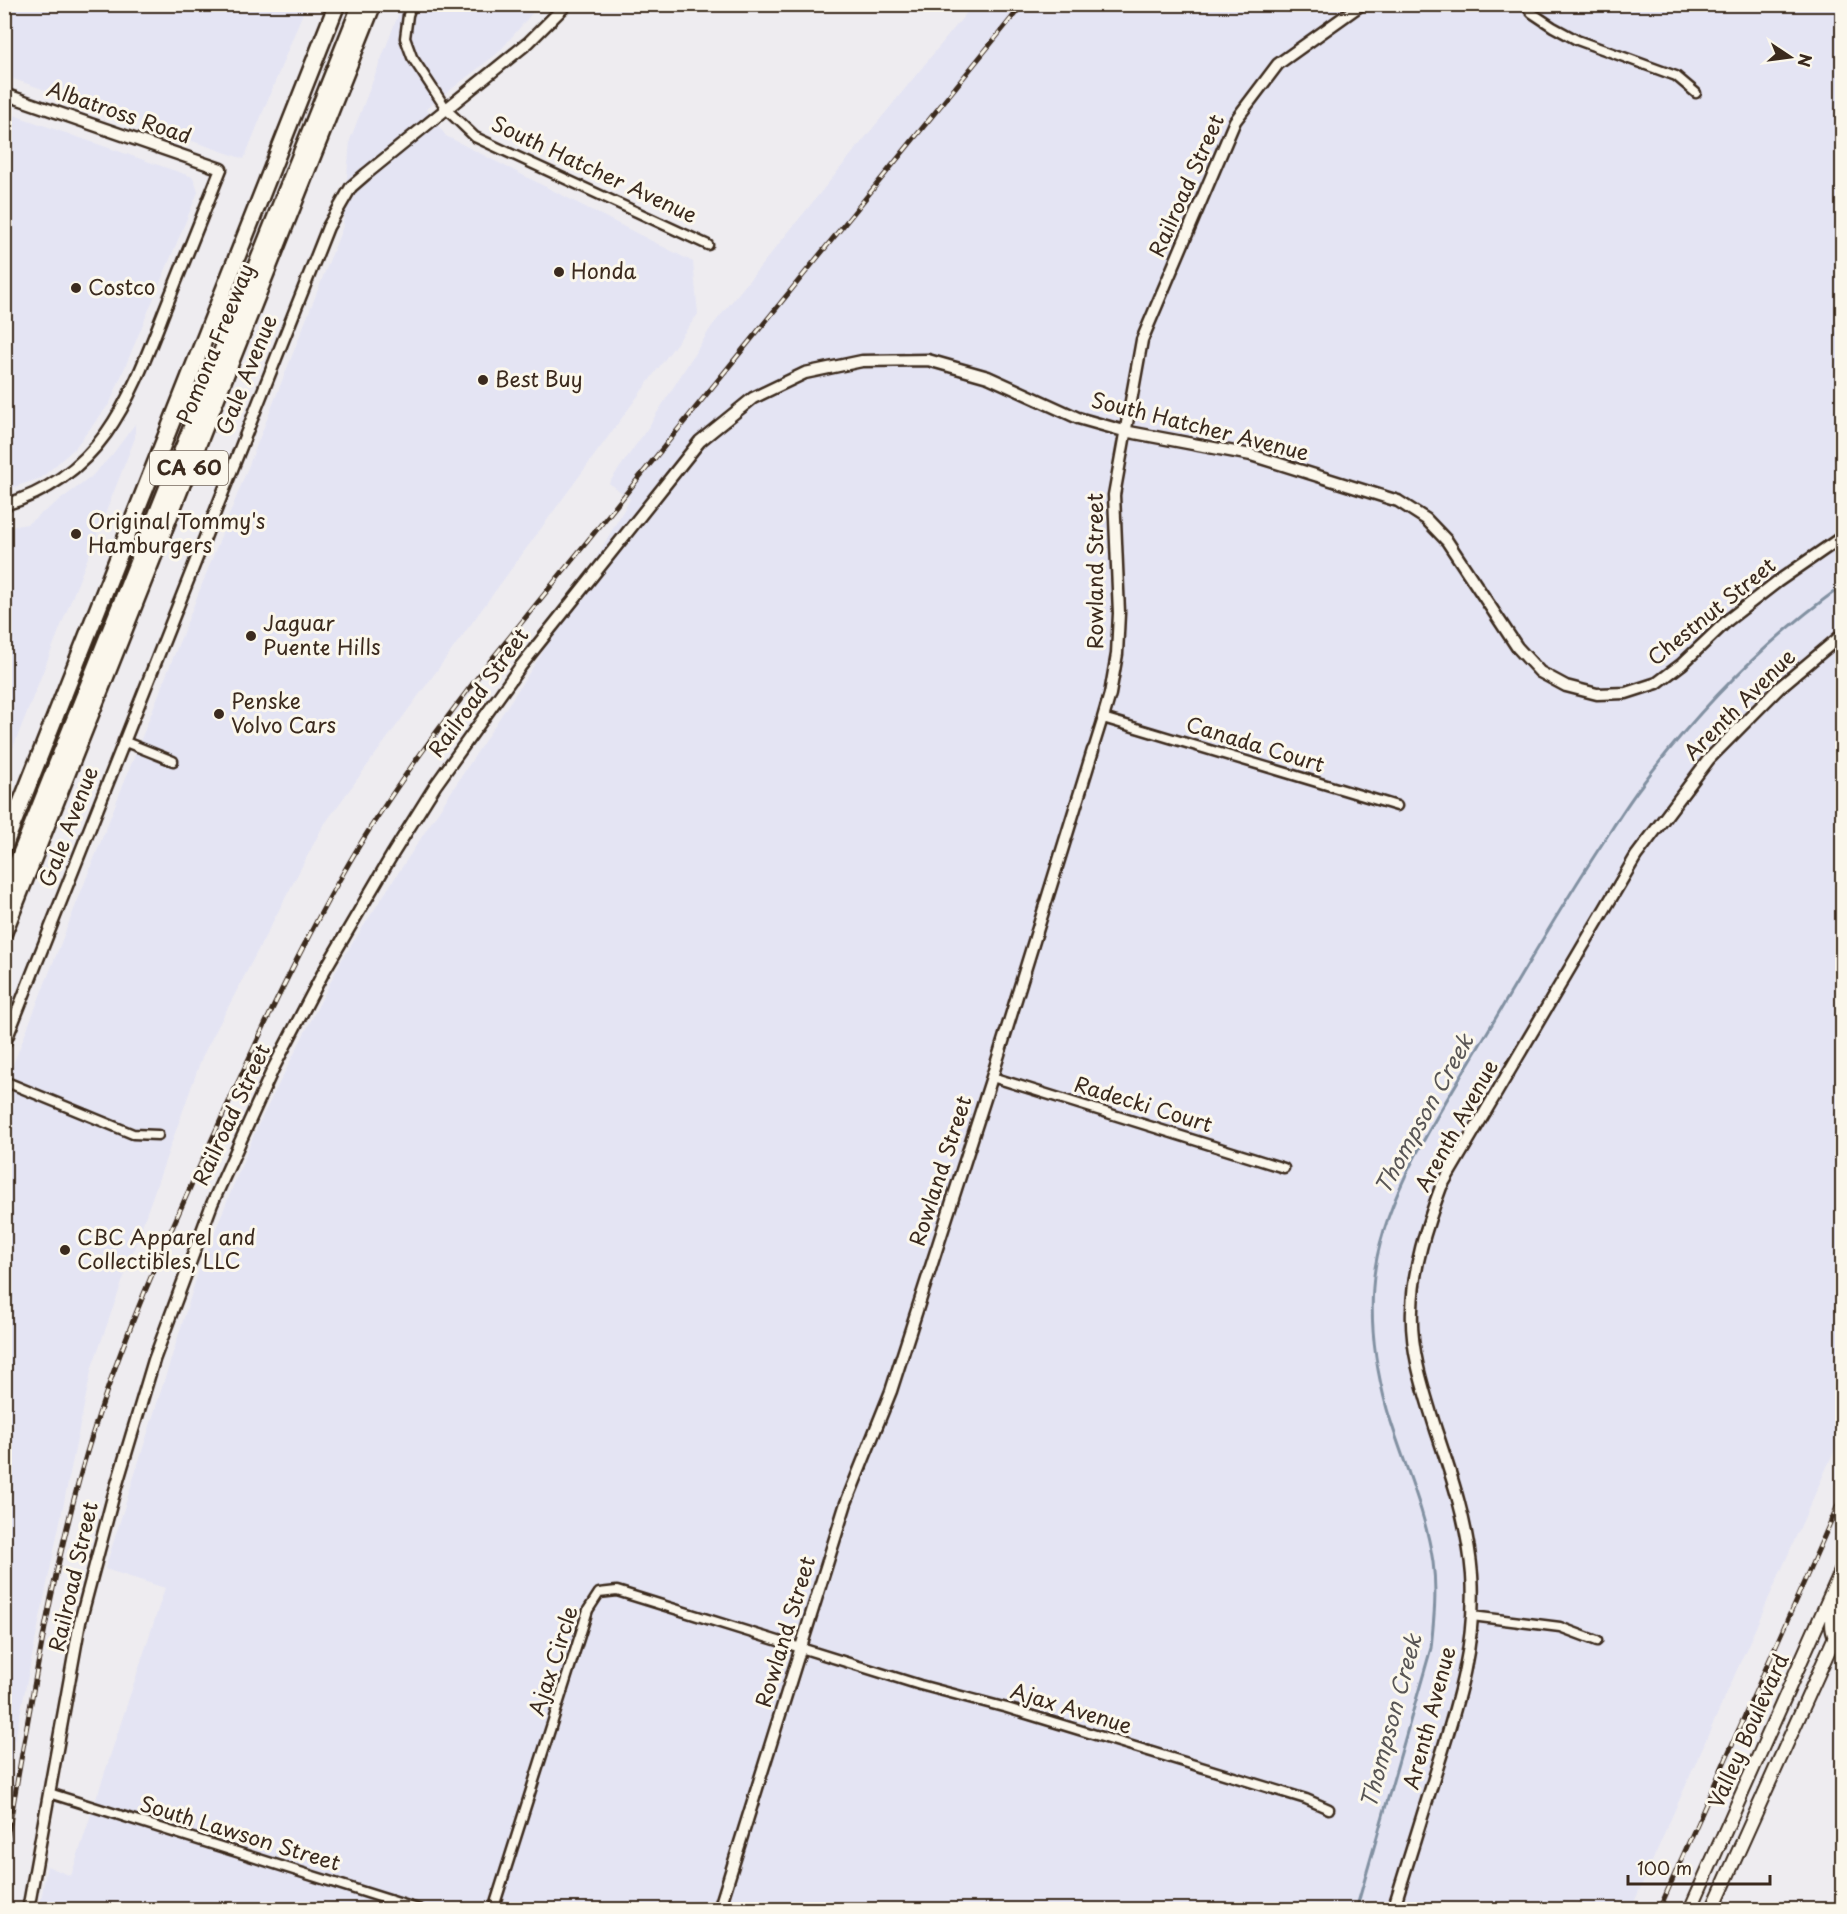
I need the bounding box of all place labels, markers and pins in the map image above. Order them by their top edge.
place label: Honda [571,254,636,286]
marker: Honda [552,265,566,279]
place label: Costco [88,270,155,302]
marker: Costco [69,281,83,295]
place label: Best Buy [495,362,583,394]
marker: Best Buy [476,373,490,387]
place label: Original Tommy's Hamburgers [88,504,265,560]
marker: Original Tommy's Hamburgers [69,527,83,541]
place label: Jaguar Puente Hills [263,606,381,662]
marker: Jaguar Puente Hills [244,629,258,643]
place label: Penske Volvo Cars [231,684,336,740]
marker: Penske Volvo Cars [212,707,226,721]
place label: CBC Apparel and Collectibles, LLC [77,1220,255,1276]
marker: CBC Apparel and Collectibles, LLC [58,1243,72,1257]

